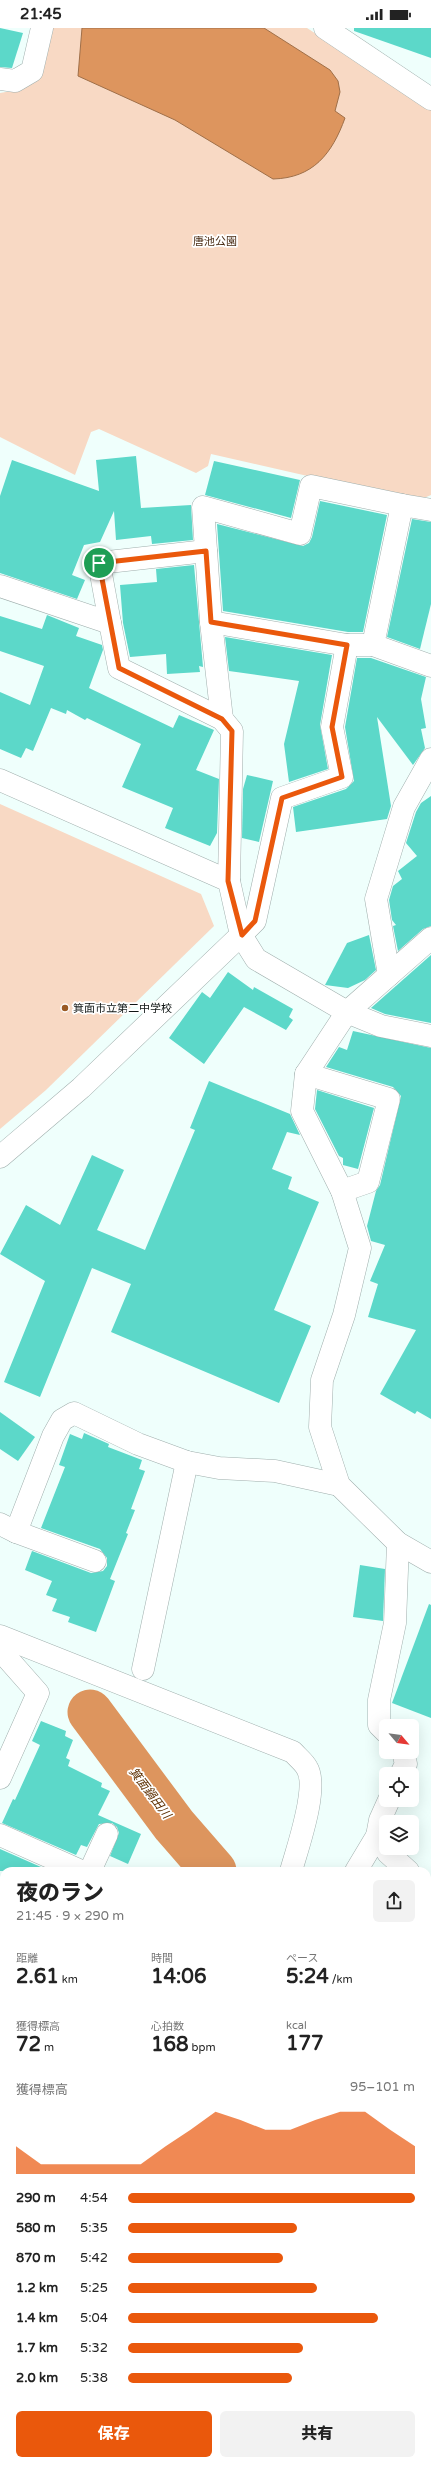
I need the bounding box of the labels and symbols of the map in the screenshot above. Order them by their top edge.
park label: 唐池公園 [193,235,237,248]
pin [82,546,116,580]
place label: 箕面市立第二中学校 [73,1002,172,1015]
marker: 箕面市立第二中学校 [60,1003,70,1013]
north arrow [379,1719,419,1759]
water label: 箕面鍋田川 [126,1765,175,1823]

